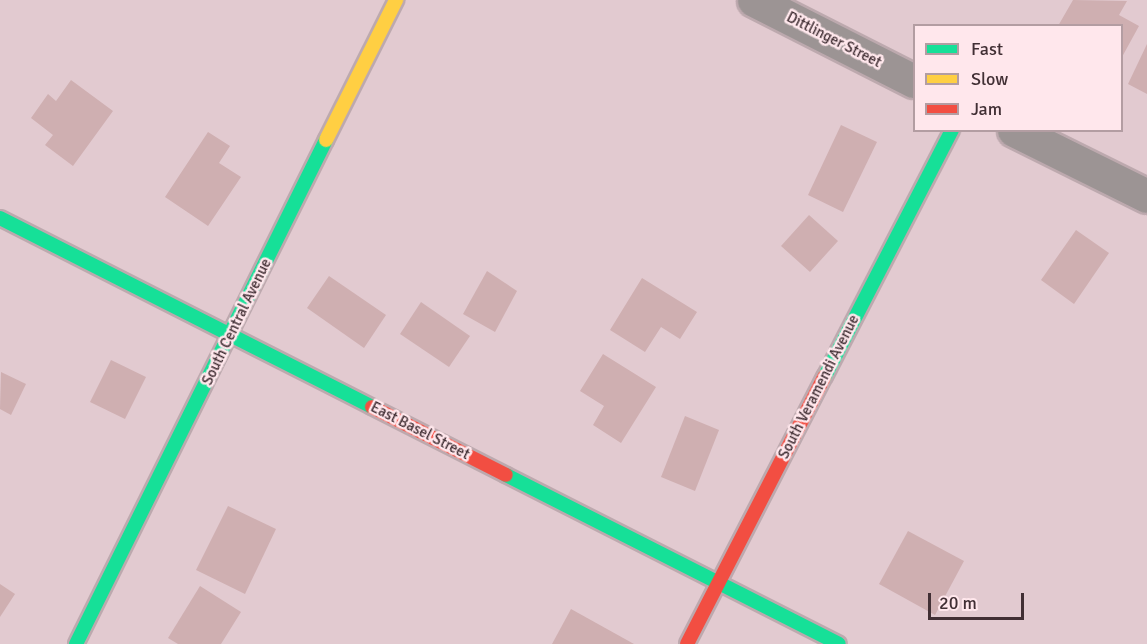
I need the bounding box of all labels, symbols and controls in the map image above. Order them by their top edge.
street label: Dittlinger Street [784,8,884,72]
legend [913,24,1123,132]
text: Fast [971,38,1003,60]
text: Slow [971,68,1008,90]
text: Jam [971,98,1002,120]
street label: South Central Avenue [199,256,275,388]
street label: South Veramendi Avenue [775,312,863,462]
street label: East Basel Street [368,398,472,464]
scale bar [931,581,1027,619]
text: 20 m [939,592,977,614]

